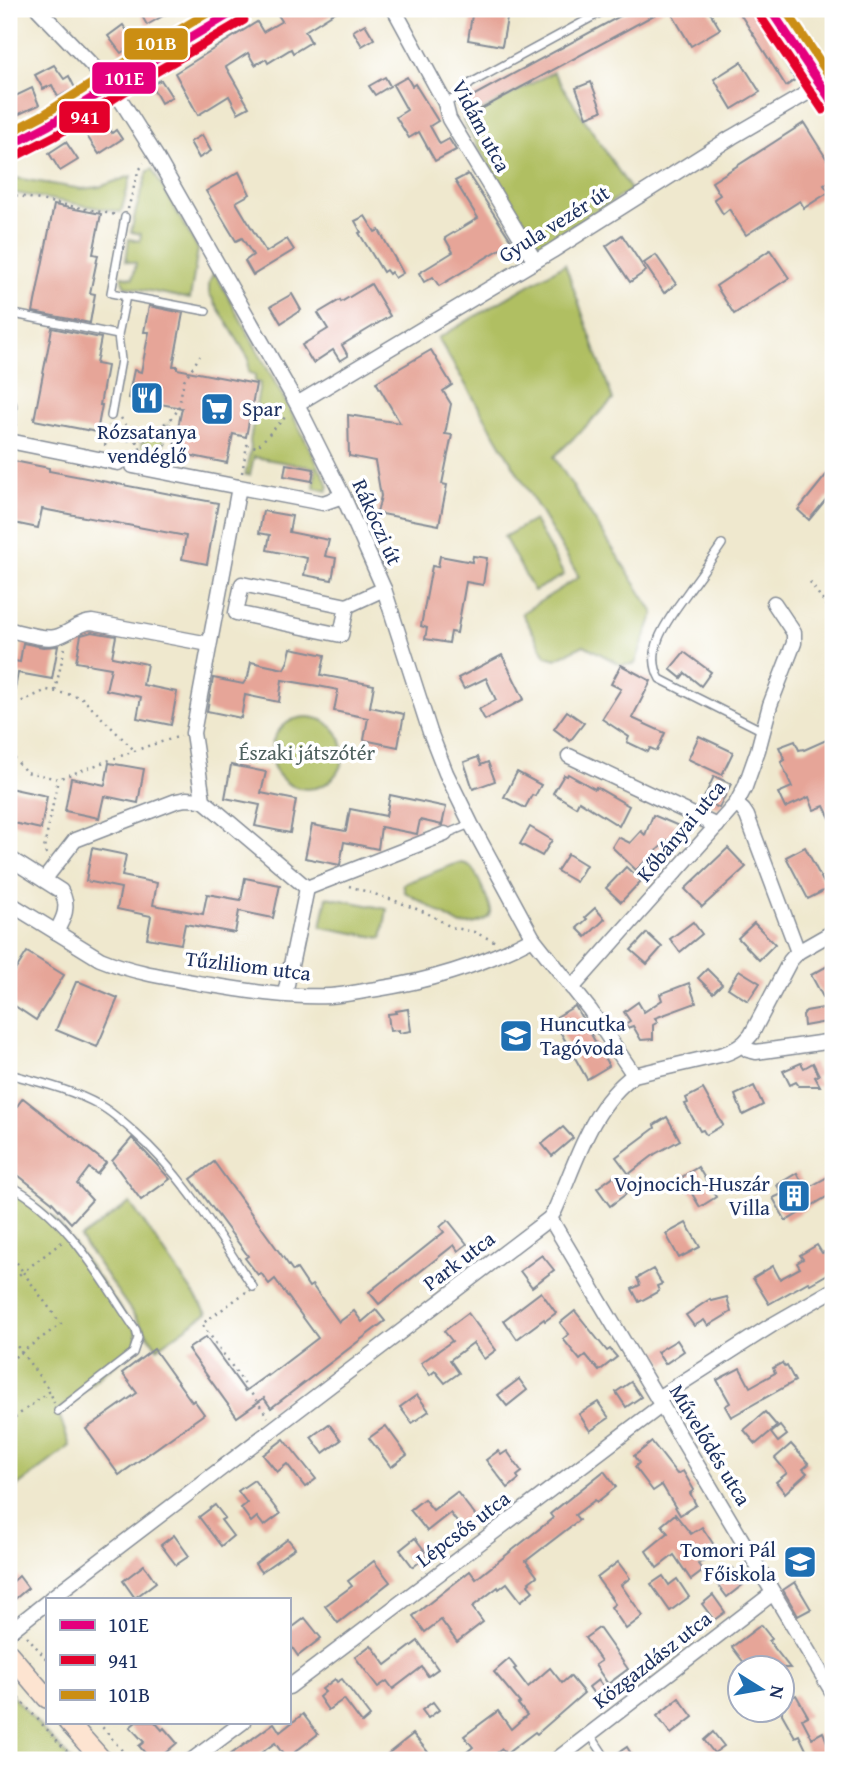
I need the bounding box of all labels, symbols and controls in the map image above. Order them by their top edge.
line badge: 101B [123,27,189,61]
text: 101B [135,29,177,57]
line badge: 101E [91,61,157,95]
text: 101E [104,64,144,92]
street label: Vidám utca [444,74,519,178]
line badge: 941 [58,100,111,134]
text: 941 [70,103,100,131]
street label: Gyula vezér út [492,177,616,270]
restaurant icon: Rózsatanya vendéglő [128,379,166,417]
supermarket icon: Spar [198,390,236,428]
place label: Spar [242,393,283,424]
place label: Rózsatanya vendéglő [97,416,197,471]
street label: Rákóczi út [345,474,410,570]
park label: Északi játszótér [239,737,376,768]
street label: Kőbányai utca [629,773,732,888]
street label: Tűzliliom utca [183,942,313,989]
place label: Huncutka Tagóvoda [540,1008,626,1063]
school or university icon: Huncutka Tagóvoda [497,1017,535,1055]
place label: Vojnocich-Huszár Villa [614,1168,770,1223]
building icon: Vojnocich-Huszár Villa [775,1177,813,1215]
street label: Park utca [416,1223,501,1298]
street label: Művelődés utca [662,1378,759,1512]
street label: Lépcsős utca [409,1483,516,1574]
place label: Tomori Pál Főiskola [680,1534,776,1589]
school or university icon: Tomori Pál Főiskola [781,1543,819,1581]
legend [46,1598,290,1724]
street label: Közgazdász utca [586,1603,718,1716]
text: 101E [108,1609,149,1640]
text: 941 [108,1645,138,1676]
north arrow [726,1654,796,1724]
text: 101B [108,1679,150,1710]
text: N [763,1683,793,1701]

